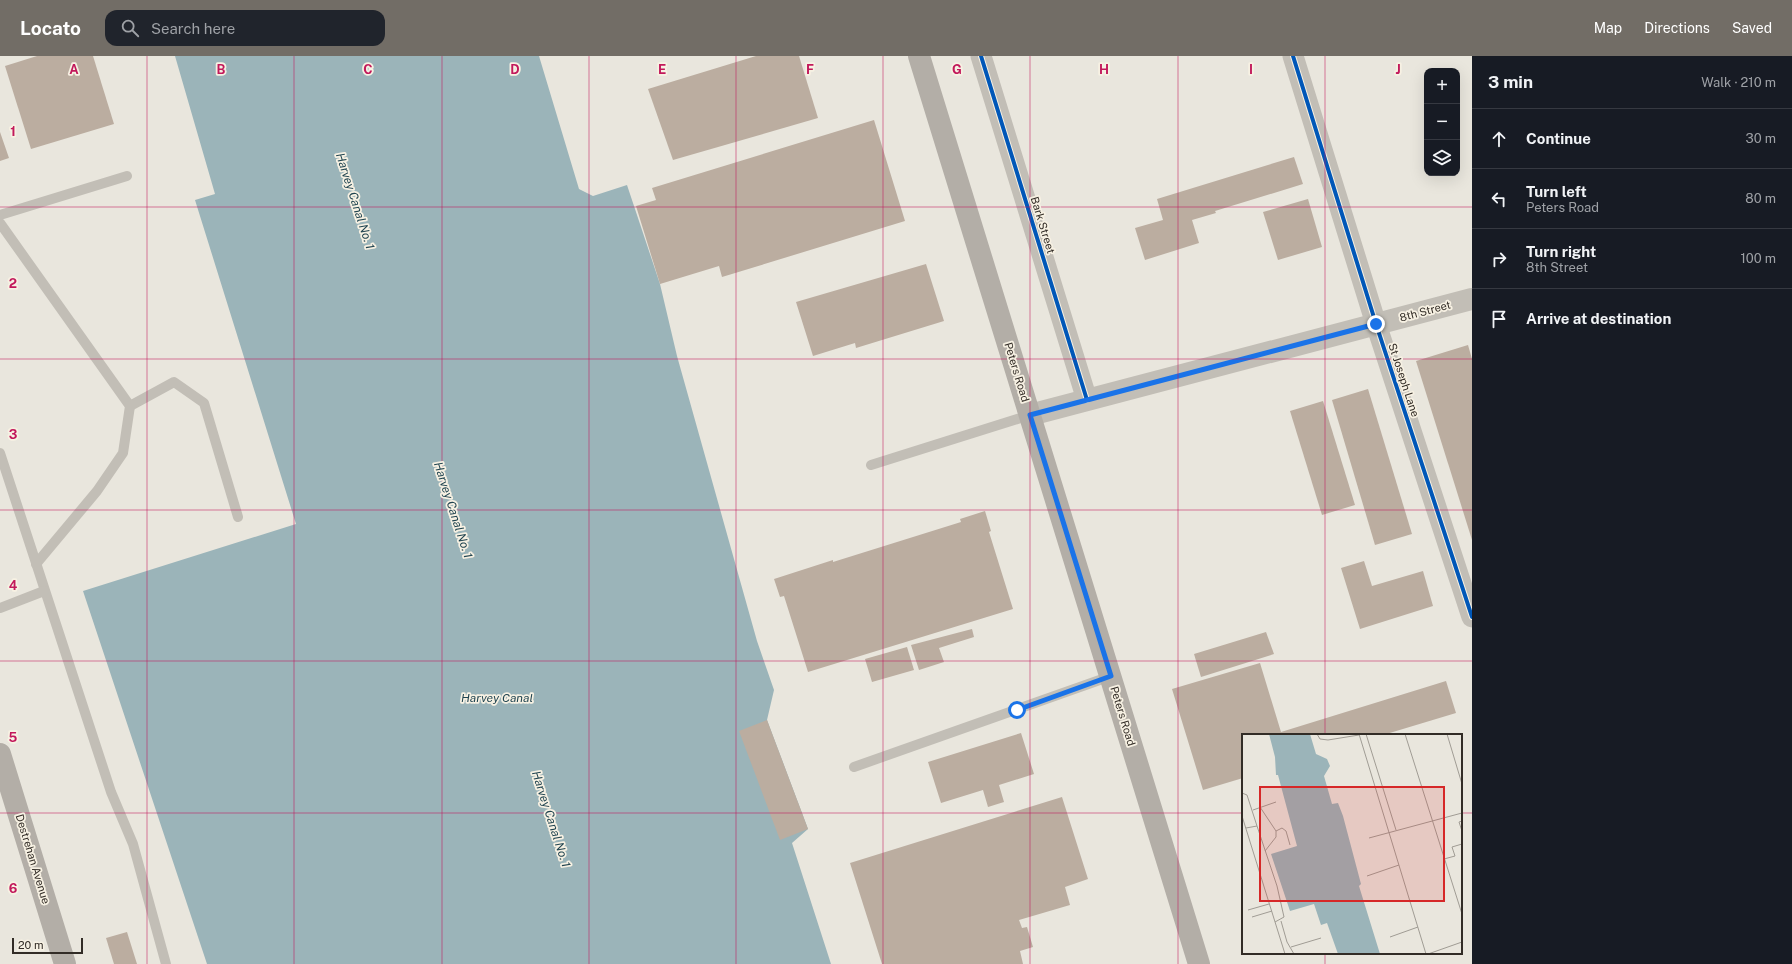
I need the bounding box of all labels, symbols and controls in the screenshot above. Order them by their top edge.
search box [105,10,385,46]
text: Locato [20,17,81,39]
icon: search [119,17,141,39]
text: Search here [151,20,235,37]
text: Map [1594,20,1622,36]
text: Directions [1644,20,1710,36]
text: Saved [1732,20,1772,36]
text: A [69,62,79,77]
text: B [217,62,226,77]
text: C [363,62,373,77]
text: D [510,62,520,77]
text: E [658,62,666,77]
text: F [806,62,814,77]
text: G [952,62,962,77]
text: H [1099,62,1109,77]
text: I [1249,62,1253,77]
text: J [1395,62,1401,77]
map controls [1424,68,1460,176]
button: + [1424,68,1460,104]
text: 3 min [1488,72,1533,92]
text: Walk · 210 m [1701,75,1776,90]
button: − [1424,104,1460,140]
text: 1 [10,124,16,139]
icon: ahead [1488,128,1510,150]
text: Continue [1526,130,1591,147]
text: 30 m [1746,131,1776,146]
button: layers [1424,140,1460,176]
water label: Harvey Canal No. 1 [333,151,377,251]
text: Turn left [1526,183,1587,200]
icon: left [1488,188,1510,210]
text: 80 m [1745,191,1776,206]
street label: Bark Street [1029,195,1057,255]
text: Peters Road [1526,200,1599,215]
text: Turn right [1526,243,1596,260]
icon: right [1488,248,1510,270]
text: 100 m [1740,251,1776,266]
text: 8th Street [1526,260,1588,275]
text: 2 [9,276,17,291]
street label: 8th Street [1398,298,1452,324]
icon: arrive [1488,308,1510,330]
text: Arrive at destination [1526,310,1671,327]
route end [1367,315,1385,333]
street label: Peters Road [1002,341,1032,403]
street label: St Joseph Lane [1386,342,1422,418]
text: 3 [9,427,18,442]
water label: Harvey Canal No. 1 [431,460,475,560]
text: 4 [9,578,18,593]
street label: Peters Road [1108,685,1138,747]
water label: Harvey Canal [461,691,533,705]
route start [1008,701,1026,719]
text: 5 [9,730,18,745]
inset map [1242,734,1462,954]
water label: Harvey Canal No. 1 [529,769,573,869]
street label: Destrehan Avenue [14,813,52,905]
text: 6 [9,881,18,896]
scale bar [12,936,83,955]
text: 20 m [18,939,43,951]

